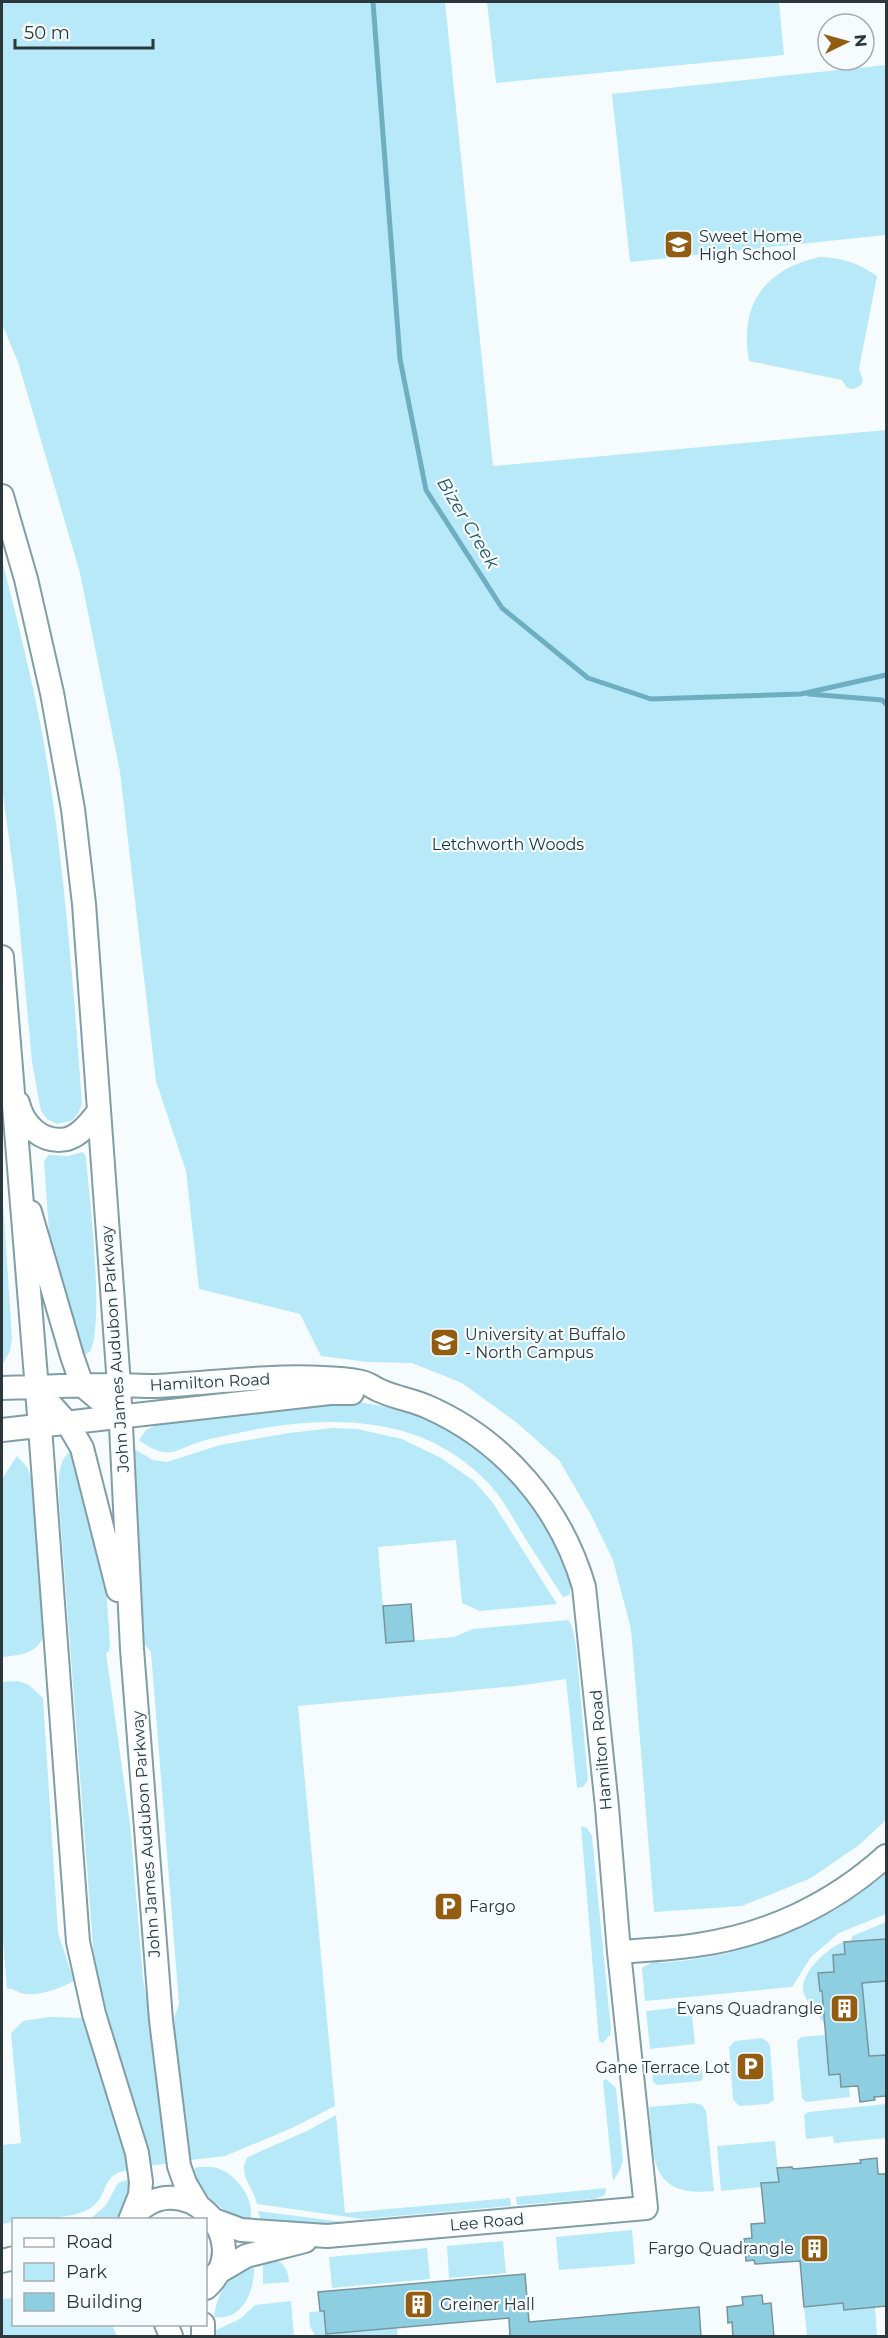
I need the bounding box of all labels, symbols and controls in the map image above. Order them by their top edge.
scale bar [15,12,153,50]
north arrow [816,12,876,72]
text: 50 m [24,22,70,44]
text: N [850,33,870,48]
place label: Sweet Home High School [699,227,802,264]
school or university icon: Sweet Home High School [662,229,694,261]
water label: Bizer Creek [432,473,505,574]
park label: Letchworth Woods [432,835,584,854]
street label: John James Audubon Parkway [97,1225,133,1474]
place label: University at Buffalo - North Campus [465,1325,625,1362]
school or university icon: University at Buffalo - North Campus [428,1327,460,1359]
street label: Hamilton Road [149,1369,271,1395]
street label: Hamilton Road [586,1689,616,1811]
street label: John James Audubon Parkway [128,1710,164,1959]
parking icon: Fargo [432,1890,464,1922]
place label: Fargo [469,1897,515,1916]
building icon: Evans Quadrangle [828,1992,860,2024]
place label: Evans Quadrangle [676,1999,823,2018]
parking icon: Gane Terrace Lot [735,2051,767,2083]
place label: Gane Terrace Lot [596,2058,731,2077]
street label: Lee Road [449,2209,525,2235]
legend [12,2218,207,2326]
text: Road [66,2231,113,2253]
building icon: Fargo Quadrangle [799,2232,831,2264]
place label: Fargo Quadrangle [648,2239,794,2258]
text: Park [66,2261,107,2283]
building icon: Greiner Hall [403,2288,435,2320]
text: Building [66,2291,143,2313]
place label: Greiner Hall [440,2295,535,2314]

